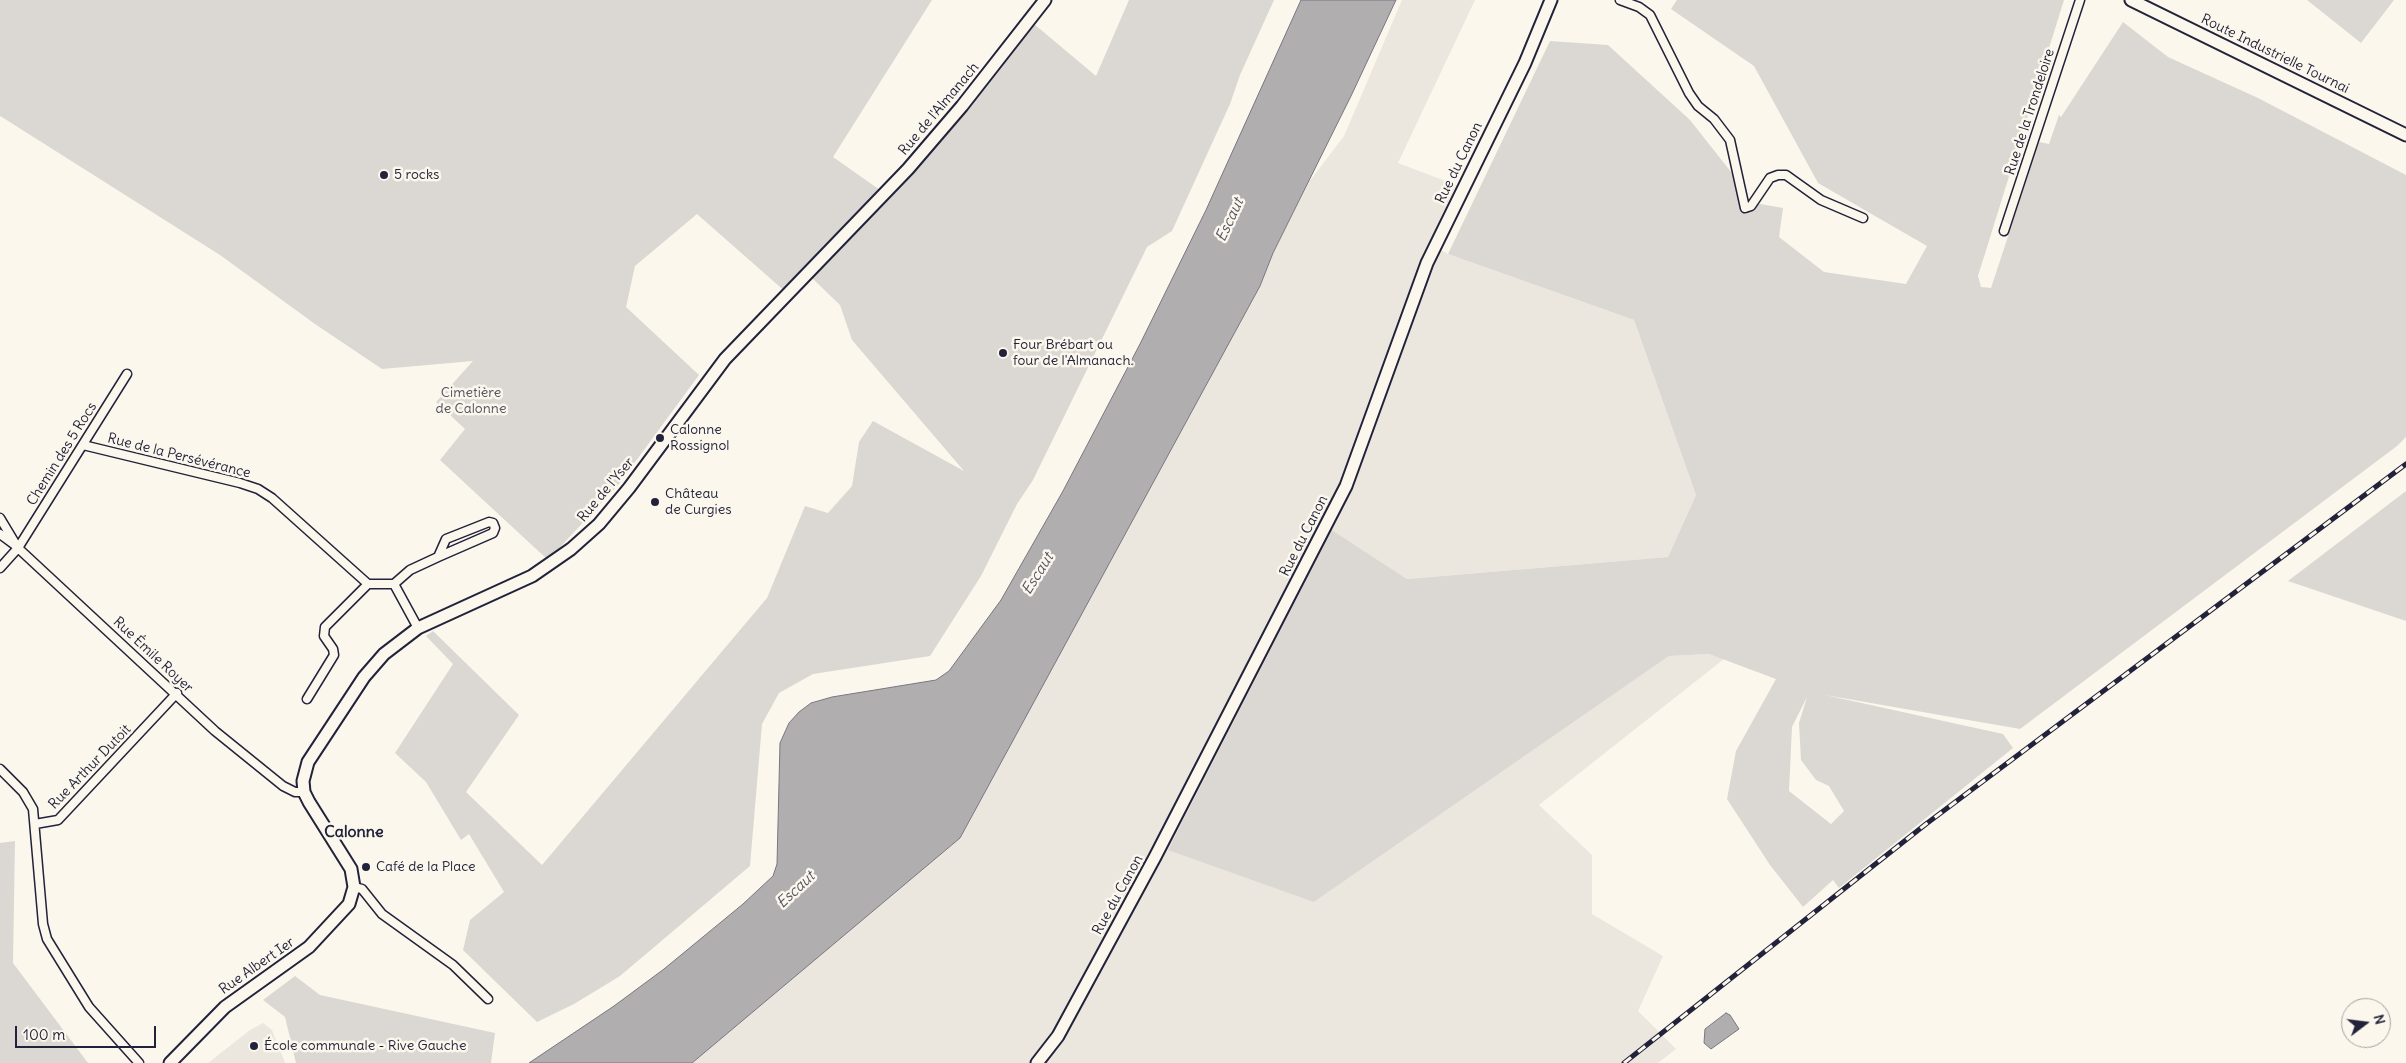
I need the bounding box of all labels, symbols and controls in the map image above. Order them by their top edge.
street label: Route Industrielle Tournai [2198,11,2352,97]
street label: Rue de la Trondeloire [2002,47,2058,177]
street label: Rue de l'Almanach [895,59,983,159]
street label: Rue du Canon [1432,119,1486,207]
place label: 5 rocks [394,167,439,183]
marker: 5 rocks [378,169,390,181]
water label: Escaut [1212,196,1248,244]
place label: Four Brébart ou four de l'Almanach. [1013,337,1133,370]
marker: Four Brébart ou four de l'Almanach. [997,347,1009,359]
park label: Cimetière de Calonne [436,385,506,418]
street label: Chemin des 5 Rocs [23,399,101,509]
place label: Calonne Rossignol [670,422,729,454]
street label: Rue de la Persévérance [106,430,252,482]
marker: Calonne Rossignol [654,432,666,444]
street label: Rue de l'Yser [574,454,638,526]
place label: Château de Curgies [665,486,732,518]
street label: Rue du Canon [1276,493,1332,579]
marker: Château de Curgies [649,496,661,508]
water label: Escaut [1018,550,1058,598]
street label: Rue Émile Royer [110,614,196,696]
street label: Rue Arthur Dutoit [45,721,135,813]
district label: Calonne [324,822,384,842]
street label: Rue du Canon [1089,852,1147,938]
place label: Café de la Place [376,859,476,875]
marker: Café de la Place [360,861,372,873]
water label: Escaut [773,868,819,912]
street label: Rue Albert Ier [216,934,298,998]
north arrow [2341,998,2391,1048]
text: N [2370,1012,2389,1026]
scale bar [18,1016,159,1048]
text: 100 m [23,1025,65,1044]
place label: École communale - Rive Gauche [264,1038,466,1054]
marker: École communale - Rive Gauche [248,1040,260,1052]

